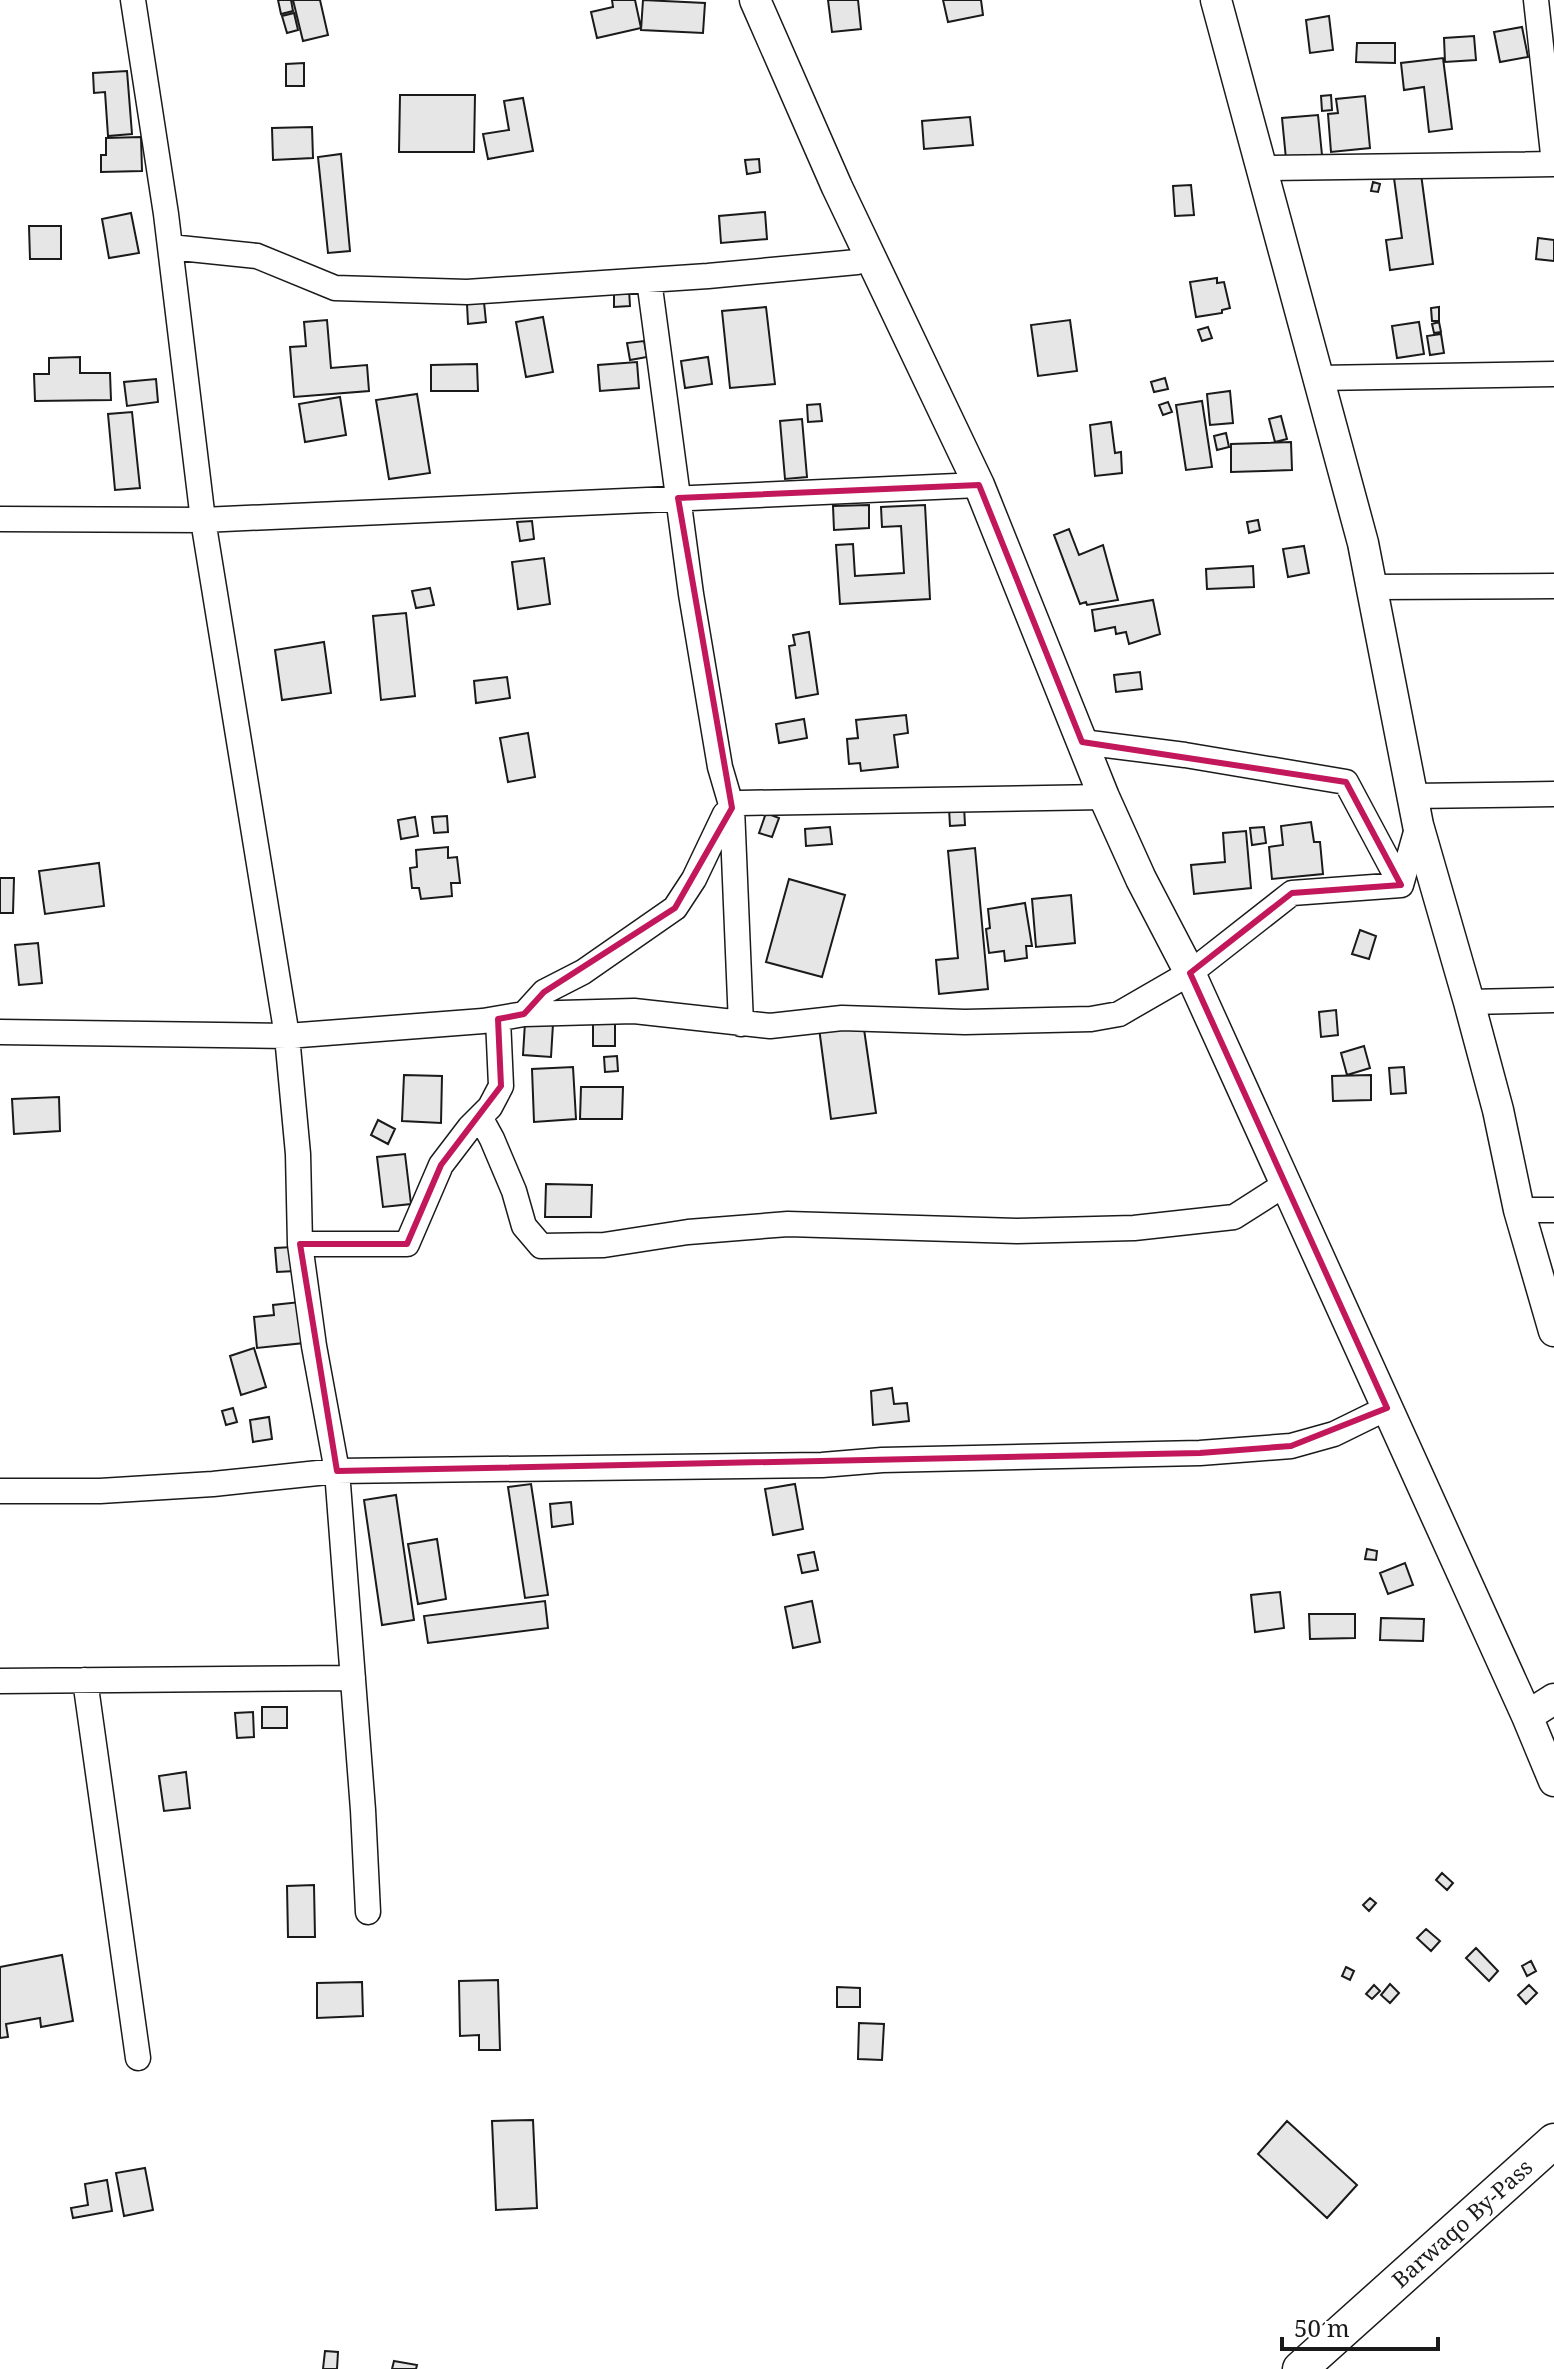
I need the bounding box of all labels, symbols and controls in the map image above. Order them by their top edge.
street label: Barwaqo By-Pass [1385,2152,1538,2294]
scale bar [1282,2301,1438,2351]
text: 50 m [1294,2311,1350,2344]

